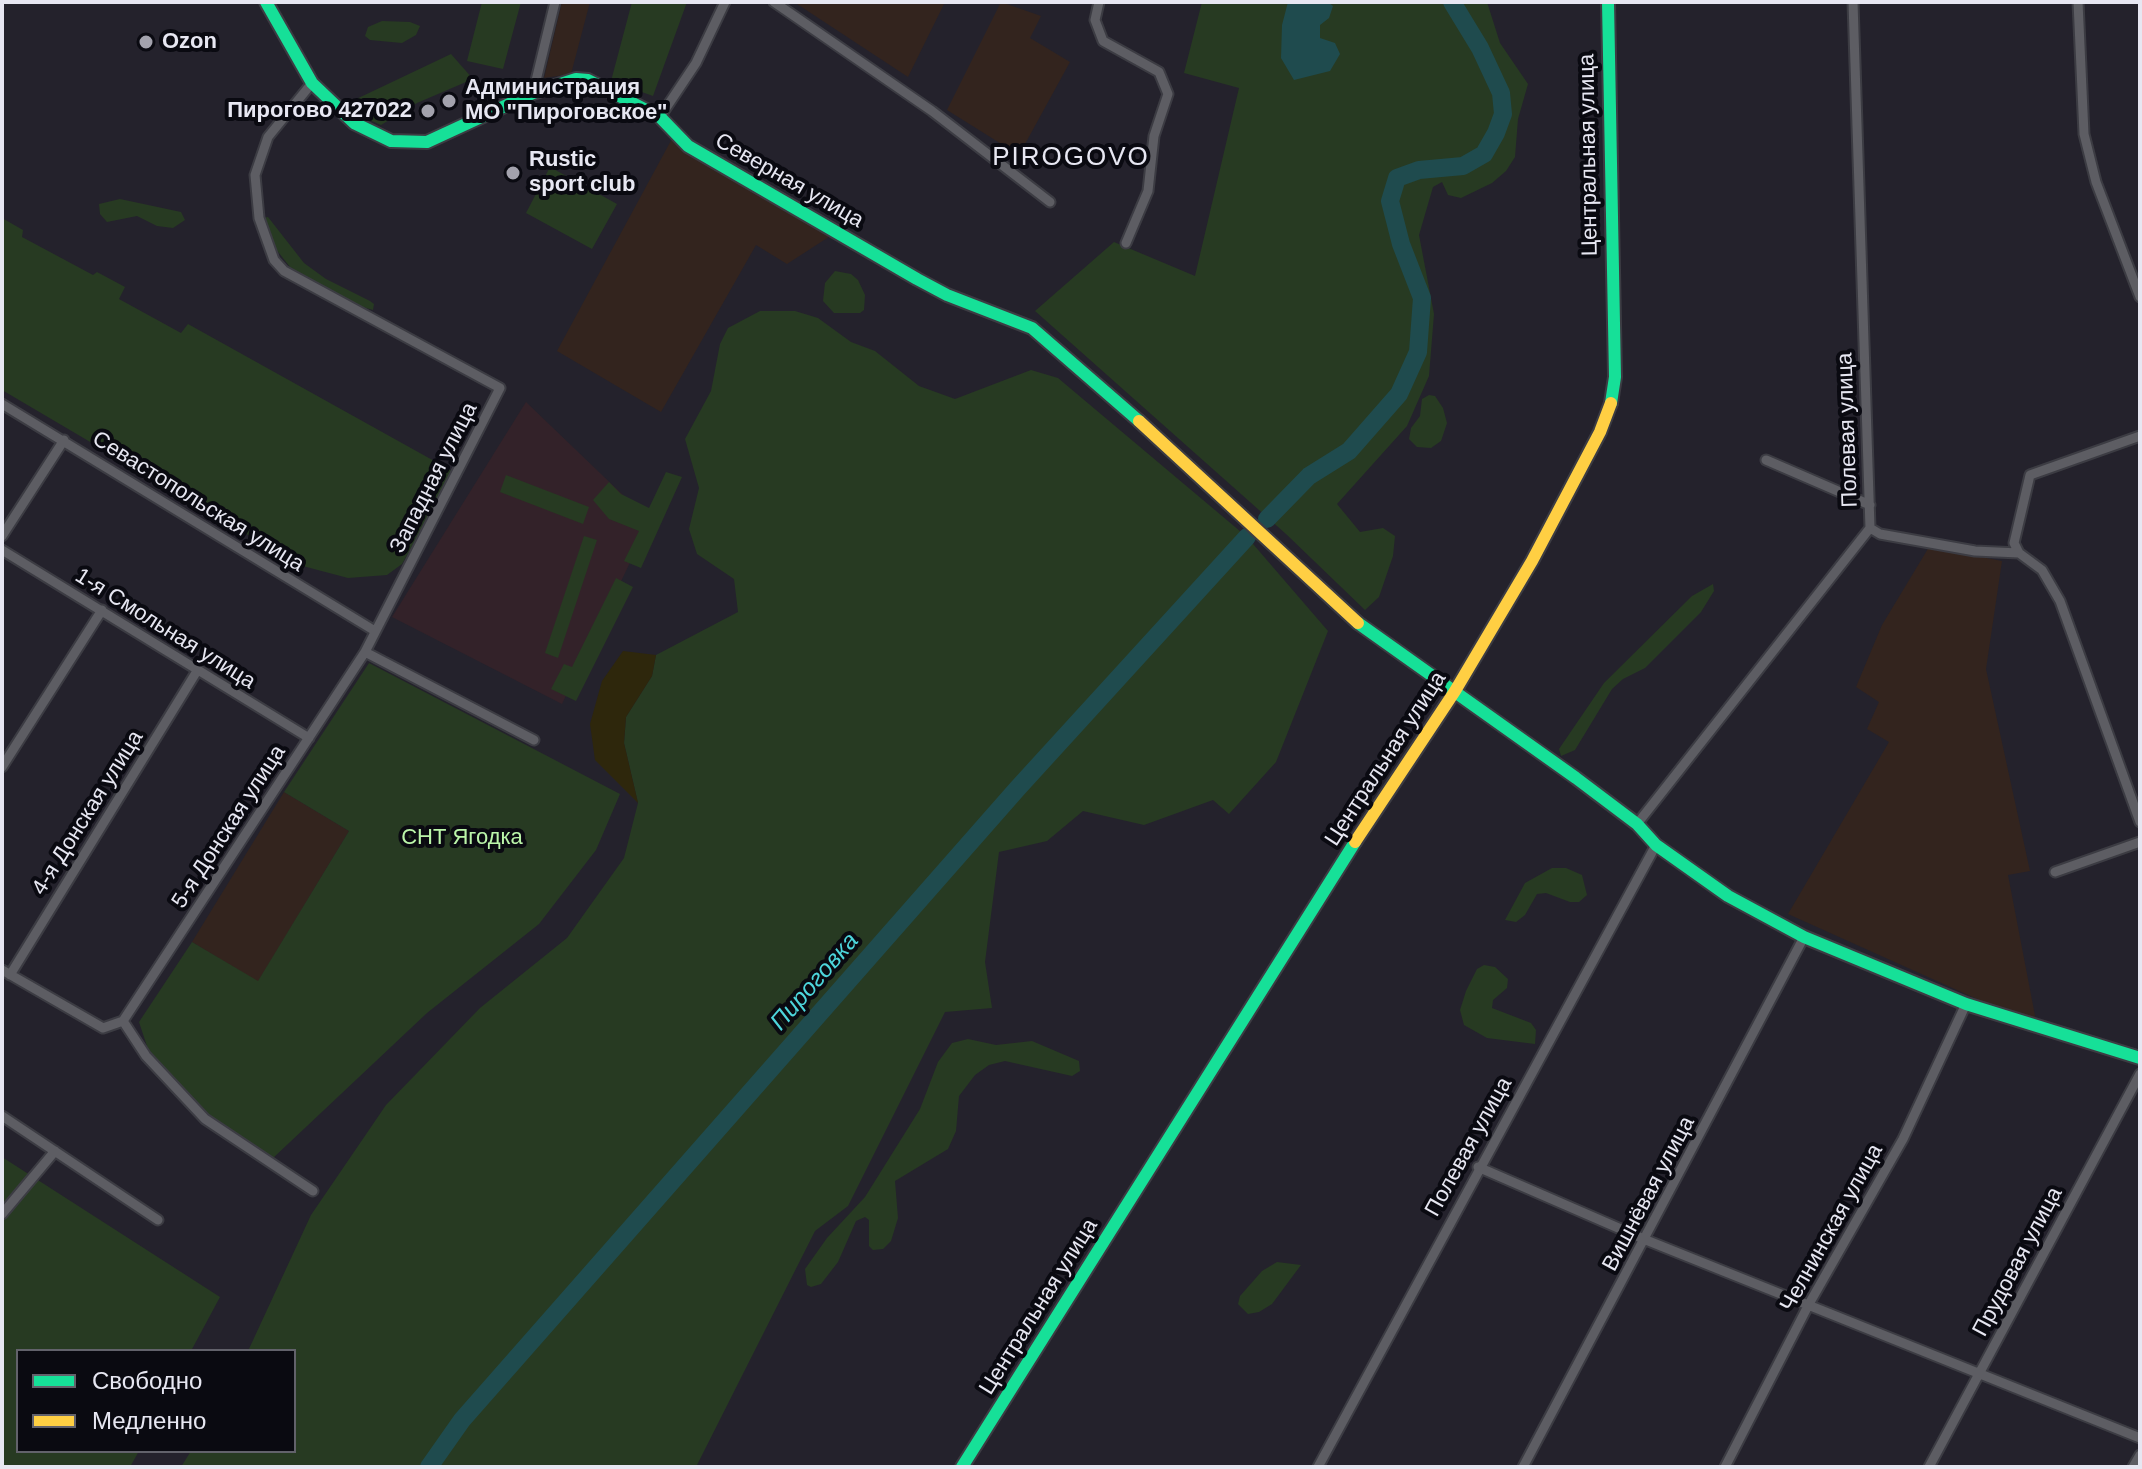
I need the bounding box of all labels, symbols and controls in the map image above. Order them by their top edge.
place label: Ozon [162,29,217,55]
marker: Ozon [137,33,155,51]
street label: Центральная улица [1574,54,1604,256]
place label: Администрация МО "Пироговское" [465,75,668,126]
marker: Администрация МО "Пироговское" [440,92,458,110]
place label: Пирогово 427022 [227,98,412,124]
marker: Пирогово 427022 [419,102,437,120]
street label: Северная улица [710,128,868,234]
district label: PIROGOVO [992,142,1150,174]
place label: Rustic sport club [529,147,635,198]
marker: Rustic sport club [504,164,522,182]
street label: Полевая улица [1832,352,1864,508]
street label: Западная улица [385,398,483,558]
street label: Севастопольская улица [87,426,309,578]
street label: 1-я Смольная улица [70,563,260,695]
street label: Центральная улица [1320,667,1452,851]
street label: 4-я Донская улица [27,726,149,900]
street label: 5-я Донская улица [166,741,292,913]
park label: СНТ Ягодка [401,825,523,851]
water label: Пироговка [765,927,865,1037]
street label: Полевая улица [1420,1073,1518,1221]
street label: Вишнёвая улица [1597,1112,1701,1276]
street label: Челнинская улица [1775,1140,1889,1316]
street label: Прудовая улица [1968,1183,2068,1341]
street label: Центральная улица [974,1214,1104,1400]
legend [16,1349,296,1453]
text: Свободно [92,1367,202,1394]
text: Медленно [92,1407,206,1434]

